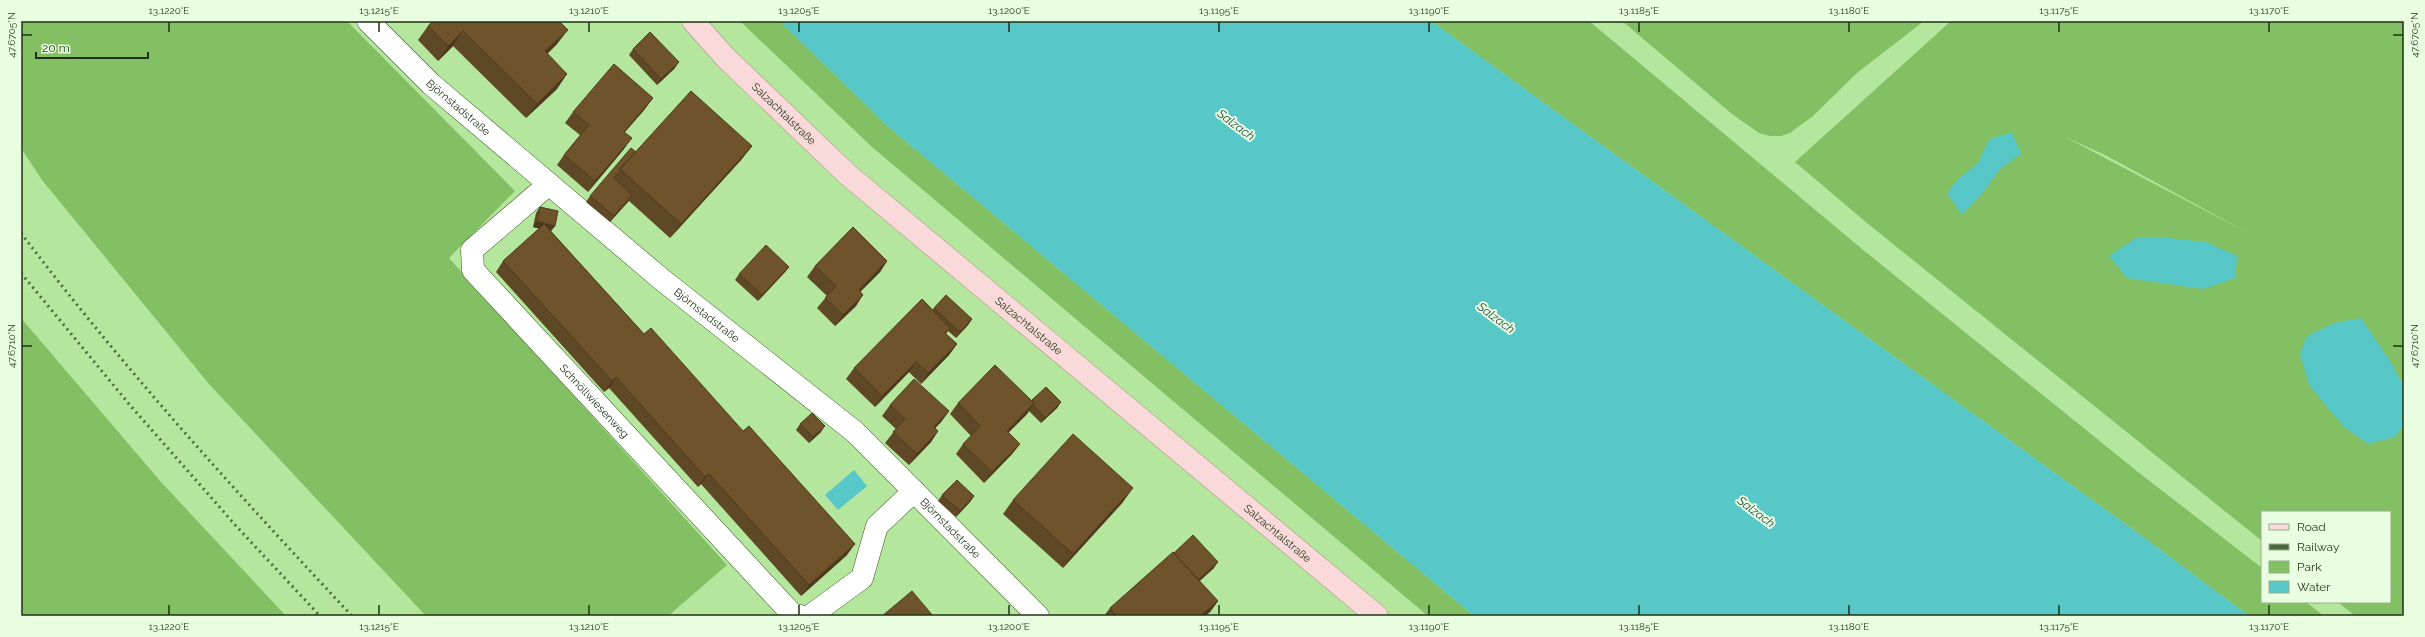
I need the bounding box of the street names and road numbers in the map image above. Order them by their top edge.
street label: Björnstadstraße [423,77,493,139]
street label: Salzachtalstraße [749,80,819,148]
street label: Björnstadstraße [671,286,742,346]
street label: Salzachtalstraße [992,294,1065,358]
street label: Schnöllwiesenweg [557,362,631,441]
street label: Björnstadstraße [917,495,983,562]
street label: Salzachtalstraße [1241,502,1314,566]

